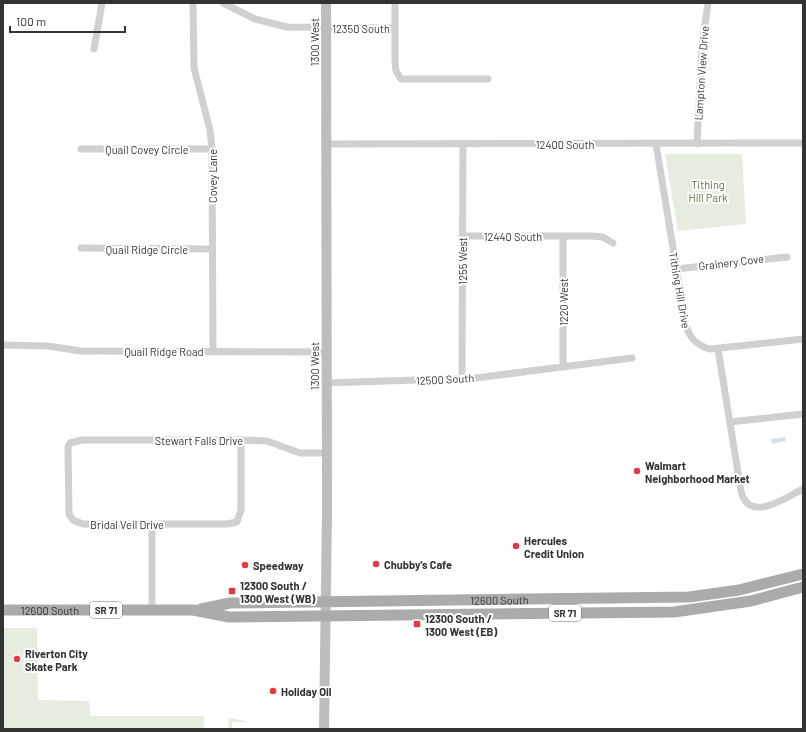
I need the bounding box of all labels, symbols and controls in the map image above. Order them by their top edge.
scale bar [10,8,125,34]
text: 100 m [16,14,46,28]
street label: 1300 West [308,18,321,66]
street label: 12350 South [332,22,390,35]
street label: Lampton View Drive [691,25,711,121]
street label: 12400 South [536,138,594,151]
street label: Quail Covey Circle [105,143,189,156]
street label: Covey Lane [206,149,219,203]
park label: Tithing Hill Park [689,178,728,204]
street label: 12440 South [484,230,542,243]
street label: 1255 West [456,237,469,285]
street label: Quail Ridge Circle [106,243,188,256]
street label: Tithing Hill Drive [667,251,693,329]
street label: Grainery Cove [698,252,765,272]
street label: 1220 West [557,278,570,326]
street label: 1300 West [308,342,321,390]
street label: Quail Ridge Road [124,345,204,358]
street label: 12500 South [416,371,475,387]
street label: Stewart Falls Drive [155,434,243,447]
place label: Walmart Neighborhood Market [645,459,750,485]
marker: Walmart Neighborhood Market [632,466,642,476]
street label: Bridal Veil Drive [90,518,164,531]
place label: Hercules Credit Union [524,534,584,560]
marker: Hercules Credit Union [511,541,521,551]
place label: Chubby's Cafe [384,558,452,571]
place label: Speedway [253,559,304,572]
marker: Chubby's Cafe [371,559,381,569]
marker: Speedway [240,560,250,570]
place label: 12300 South / 1300 West (WB) [240,579,316,605]
marker: 12300 South / 1300 West (WB) [227,586,237,596]
street label: 12600 South [470,593,529,606]
road number: SR 71 [90,602,122,618]
street label: 12600 South [21,604,79,617]
road number: SR 71 [549,605,581,621]
place label: 12300 South / 1300 West (EB) [425,612,497,638]
marker: 12300 South / 1300 West (EB) [412,619,422,629]
place label: Riverton City Skate Park [25,647,88,673]
marker: Riverton City Skate Park [12,654,22,664]
place label: Holiday Oil [281,685,332,698]
marker: Holiday Oil [268,686,278,696]

